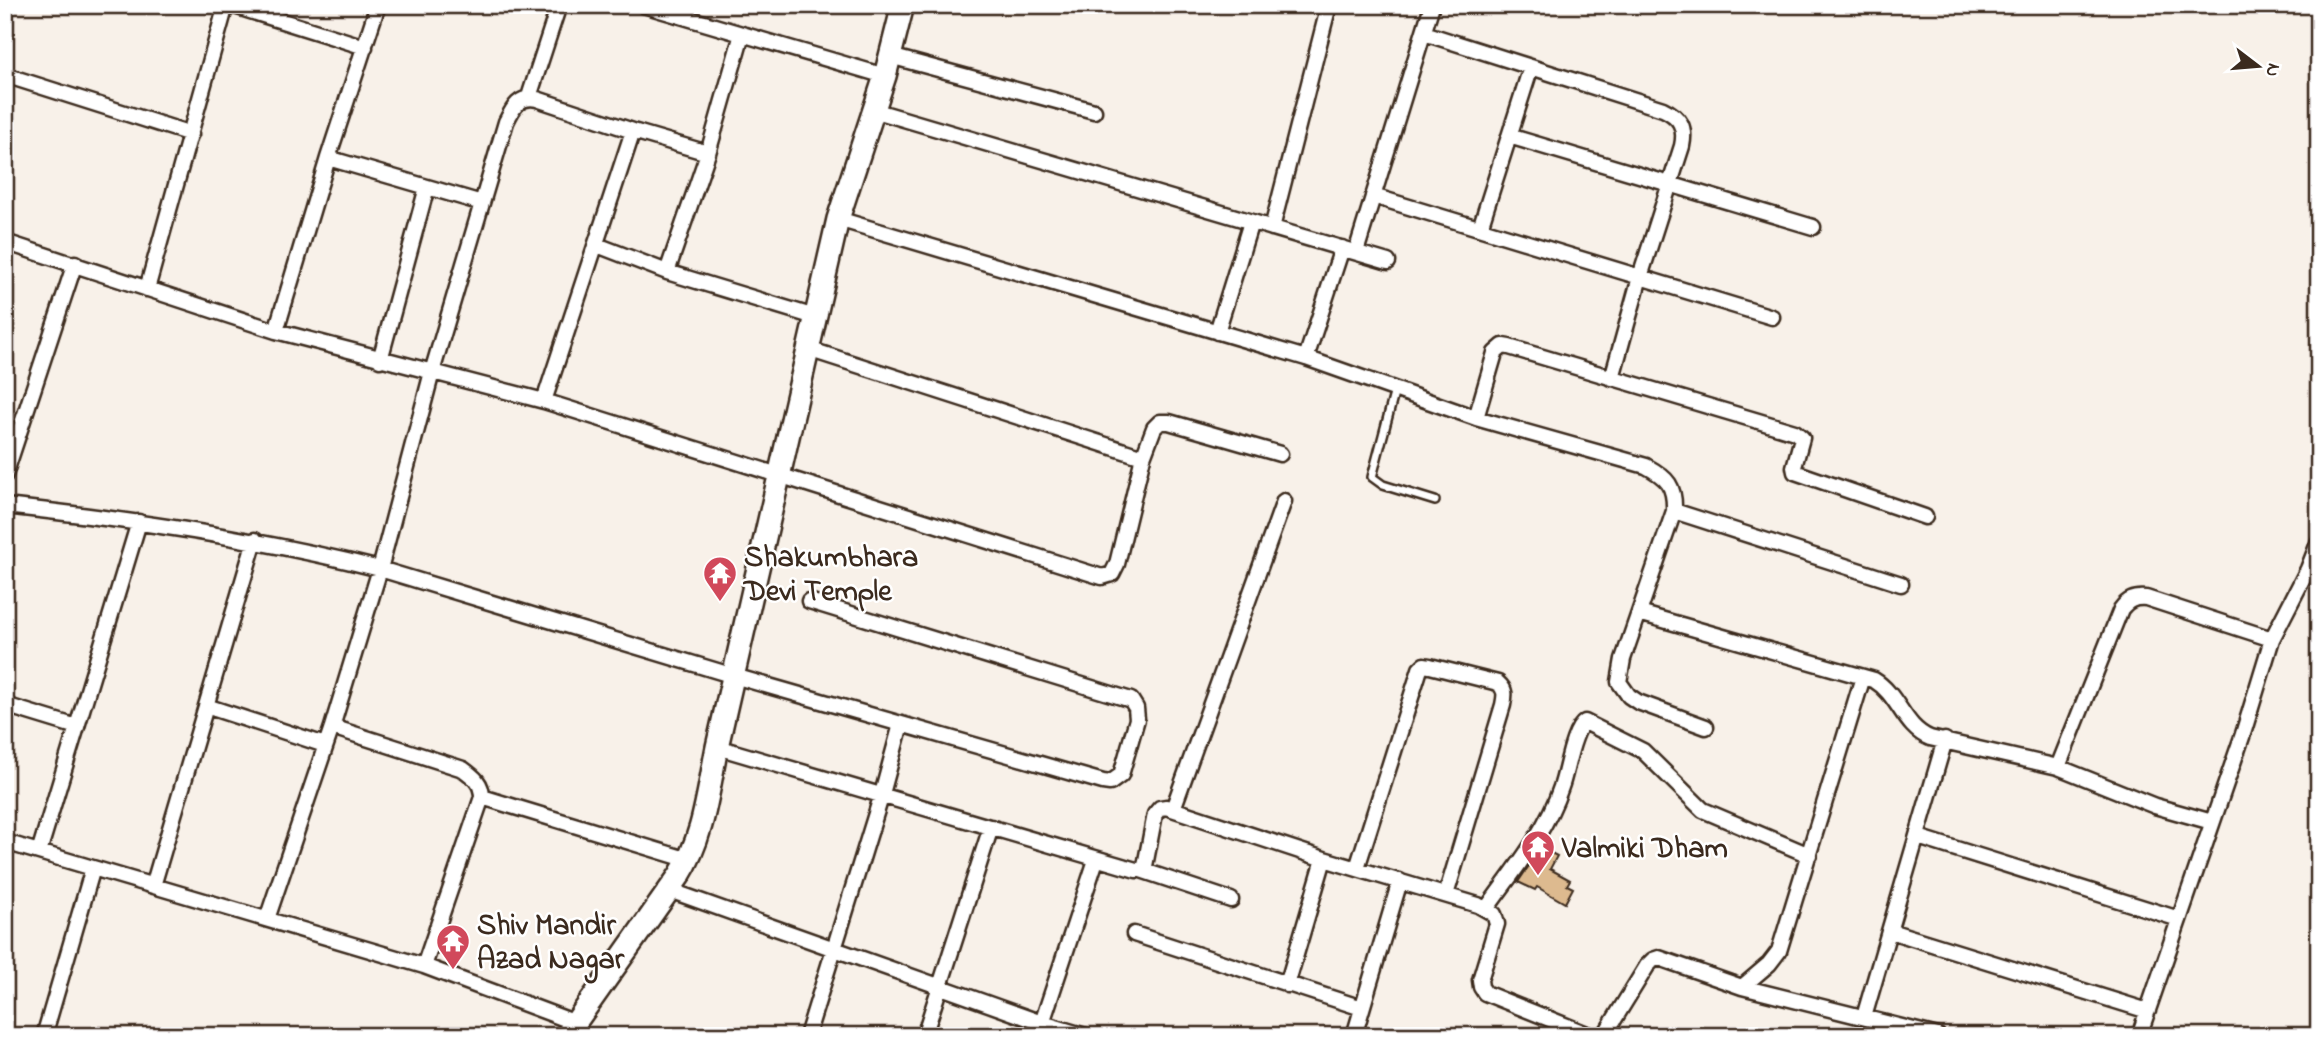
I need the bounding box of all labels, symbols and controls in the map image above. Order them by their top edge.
north arrow [2222,32,2292,102]
text: N [2257,60,2287,80]
place label: Shakumbhara Devi Temple [742,537,918,615]
temple icon: Shakumbhara Devi Temple [701,554,739,603]
temple icon: Valmiki Dham [1519,828,1557,877]
place label: Valmiki Dham [1561,828,1728,872]
place label: Shiv Mandir Azad Nagar [477,905,625,984]
temple icon: Shiv Mandir Azad Nagar [434,922,472,971]

